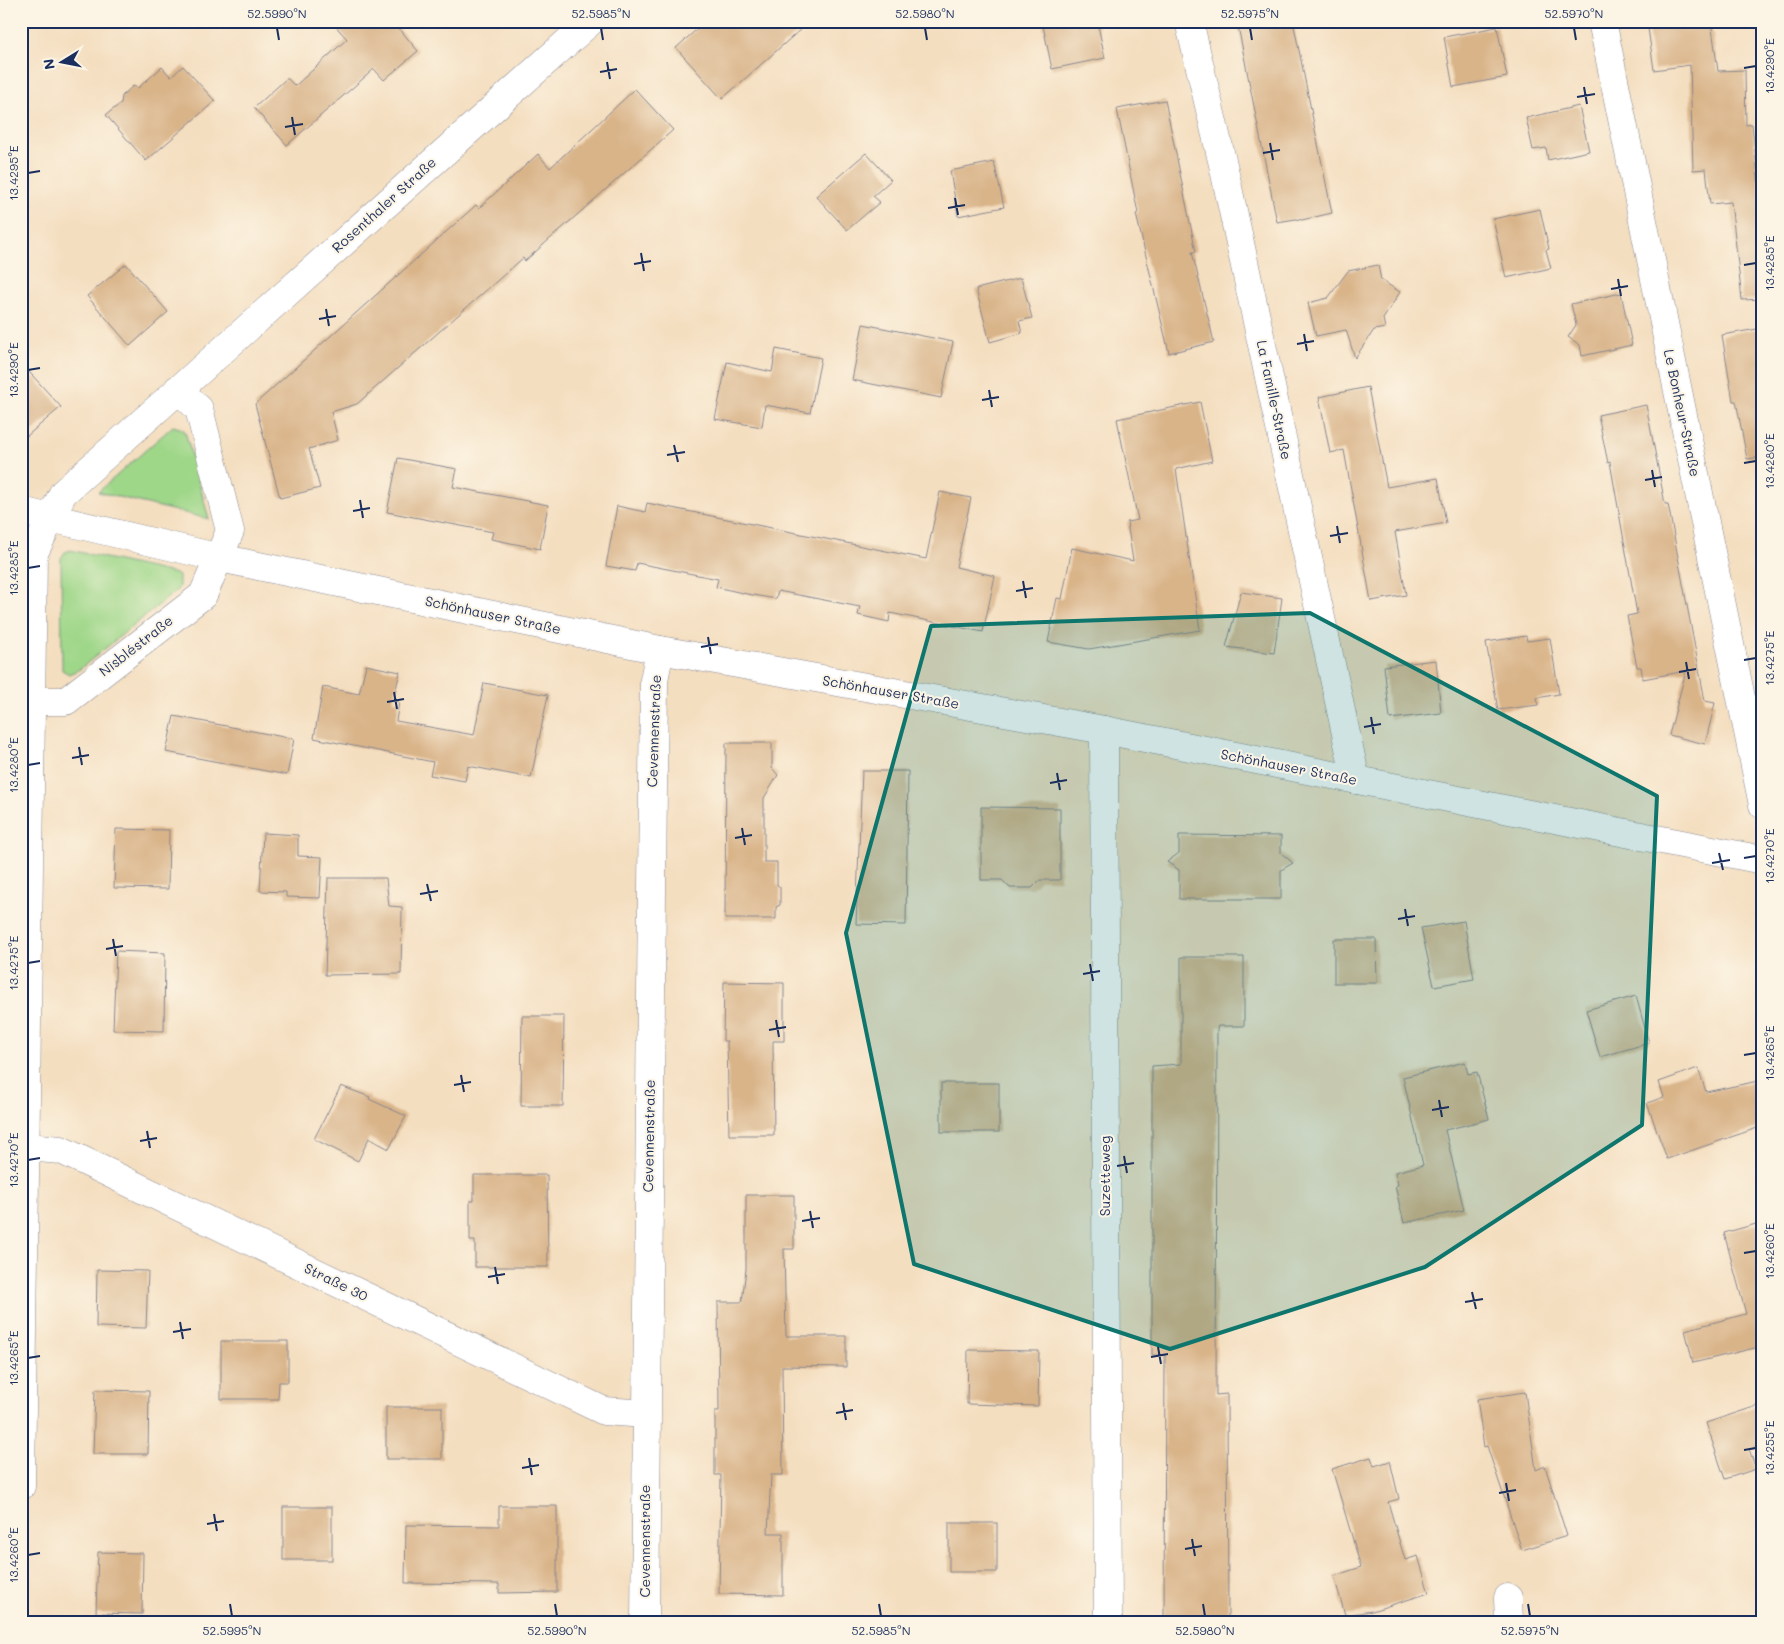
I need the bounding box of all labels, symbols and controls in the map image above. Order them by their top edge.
text: 52.5990°N [247,5,307,21]
text: 52.5985°N [571,5,631,21]
text: 52.5980°N [895,5,955,21]
text: 52.5975°N [1221,5,1279,21]
text: 52.5970°N [1545,5,1603,21]
north arrow [38,38,88,88]
text: 13.4290°E [1761,38,1777,94]
text: N [38,57,59,71]
text: 13.4295°E [5,145,21,201]
street label: Rosenthaler Straße [327,153,440,257]
text: 13.4285°E [1761,235,1777,291]
street label: La Famille-Straße [1253,338,1296,461]
text: 13.4290°E [5,342,21,398]
street label: Le Bonheur-Straße [1660,347,1705,478]
text: 13.4280°E [1761,433,1777,489]
text: 13.4285°E [5,540,21,596]
street label: Schönhauser Straße [423,591,563,638]
street label: Nisbléstraße [95,611,177,681]
text: 13.4275°E [1761,630,1777,685]
street label: Schönhauser Straße [821,670,961,713]
street label: Cevennenstraße [642,674,665,788]
text: 13.4280°E [5,737,21,793]
street label: Schönhauser Straße [1219,744,1359,789]
text: 13.4270°E [1761,828,1777,884]
text: 13.4275°E [5,935,21,990]
text: 13.4265°E [1761,1025,1777,1081]
street label: Cevennenstraße [638,1079,659,1193]
text: 13.4270°E [5,1132,21,1188]
street label: Suzetteweg [1095,1136,1114,1216]
text: 13.4260°E [1761,1223,1777,1279]
street label: Straße 30 [301,1258,372,1305]
text: 13.4265°E [5,1330,21,1386]
text: 13.4255°E [1761,1420,1777,1476]
street label: Cevennenstraße [635,1485,654,1597]
text: 13.4260°E [5,1527,21,1583]
text: 52.5995°N [203,1622,261,1638]
text: 52.5990°N [527,1622,587,1638]
text: 52.5985°N [851,1622,911,1638]
text: 52.5980°N [1175,1622,1235,1638]
text: 52.5975°N [1501,1622,1559,1638]

